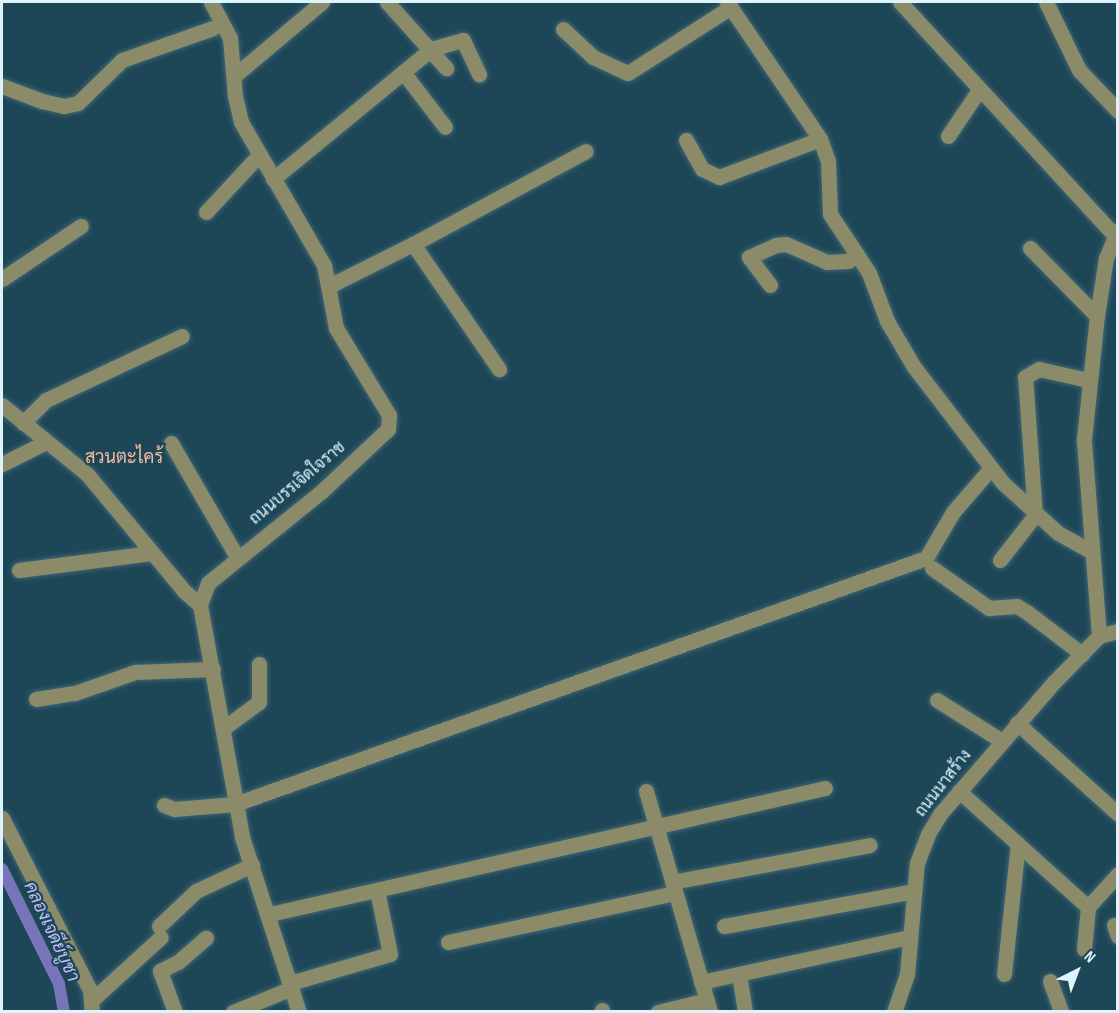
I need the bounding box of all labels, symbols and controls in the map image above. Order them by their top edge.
street label: ถนนบรรเจิดใจราช [246,438,350,530]
district label: สวนตะไคร้ [85,447,163,469]
street label: ถนนนาสร้าง [912,747,976,821]
water label: คลองเจดีย์บูชา [18,879,84,985]
north arrow [1047,941,1107,1001]
text: N [1080,947,1099,967]

